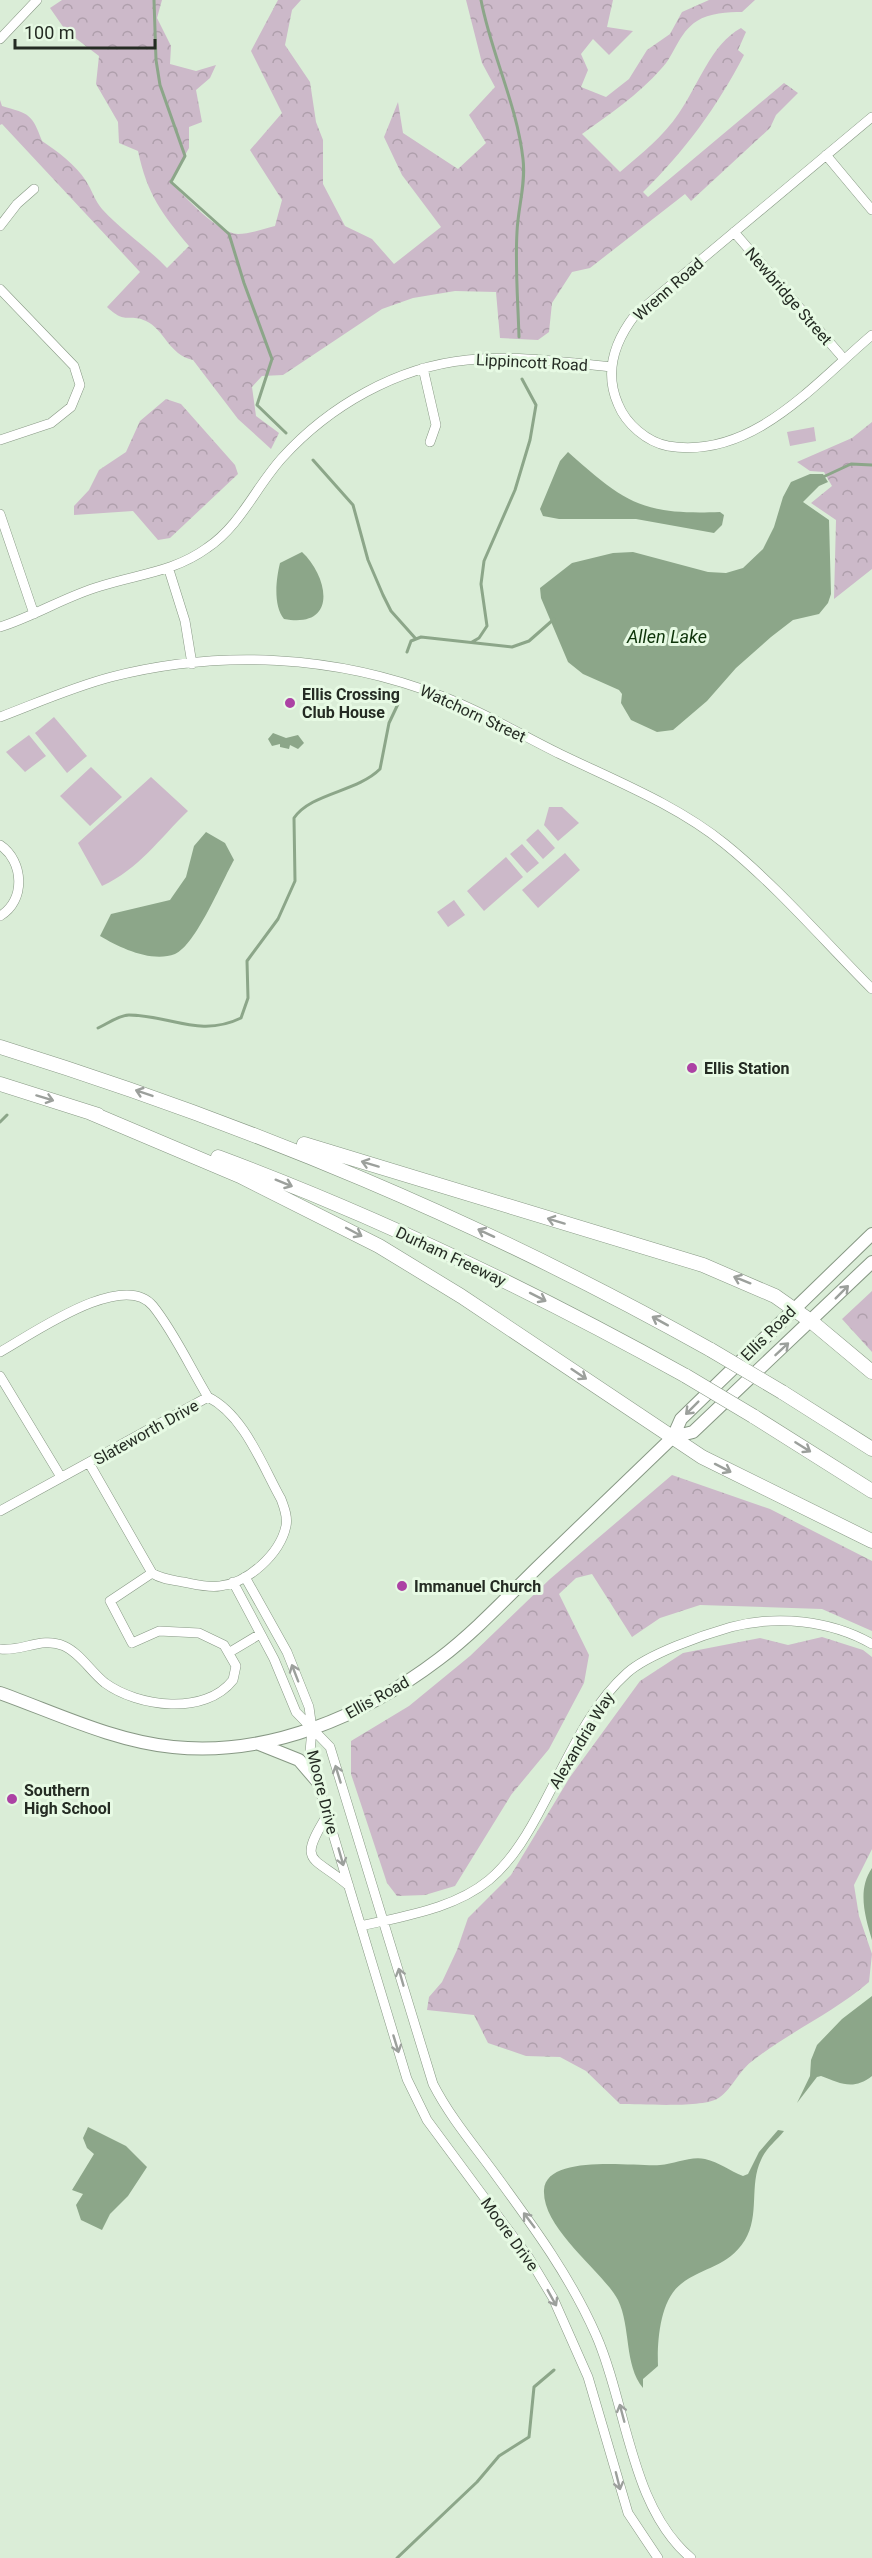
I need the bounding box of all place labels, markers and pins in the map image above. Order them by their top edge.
place label: Ellis Crossing Club House [302,685,400,722]
marker: Ellis Crossing Club House [283,696,297,710]
place label: Ellis Station [704,1059,789,1078]
marker: Ellis Station [685,1061,699,1075]
place label: Immanuel Church [414,1577,541,1596]
marker: Immanuel Church [395,1579,409,1593]
place label: Southern High School [24,1781,111,1818]
marker: Southern High School [5,1792,19,1806]

